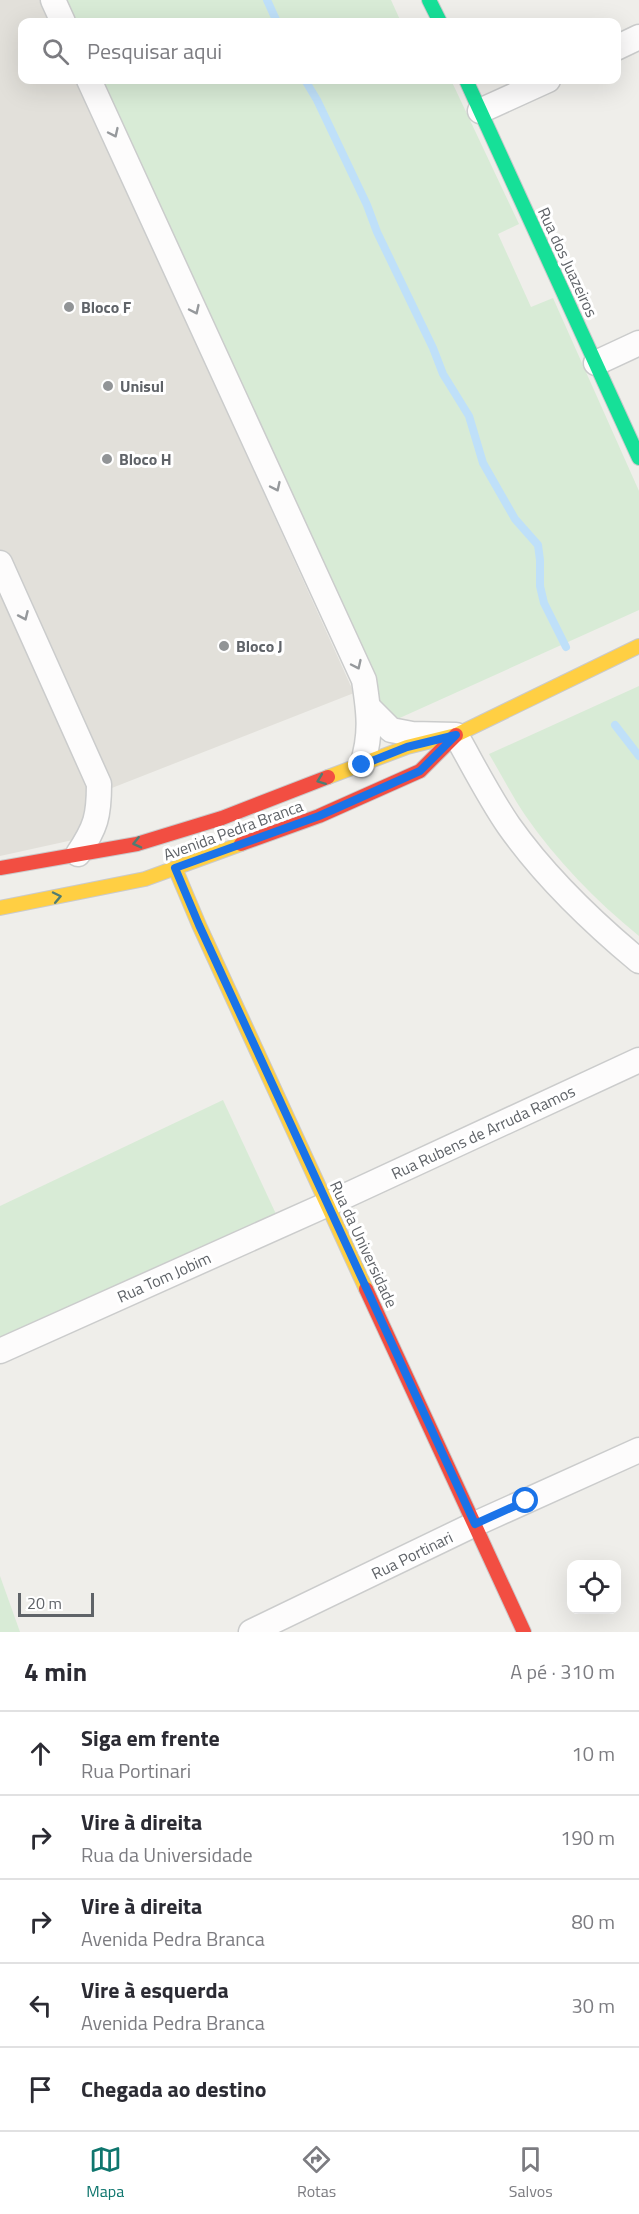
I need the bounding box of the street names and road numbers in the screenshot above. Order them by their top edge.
street label: Rua dos Juazeiros [532,203,604,321]
street label: Avenida Pedra Branca [160,794,306,866]
street label: Rua Rubens de Arruda Ramos [387,1079,579,1185]
street label: Rua da Universidade [324,1177,404,1311]
street label: Rua Tom Jobim [113,1246,215,1308]
street label: Rua Portinari [367,1525,457,1585]

